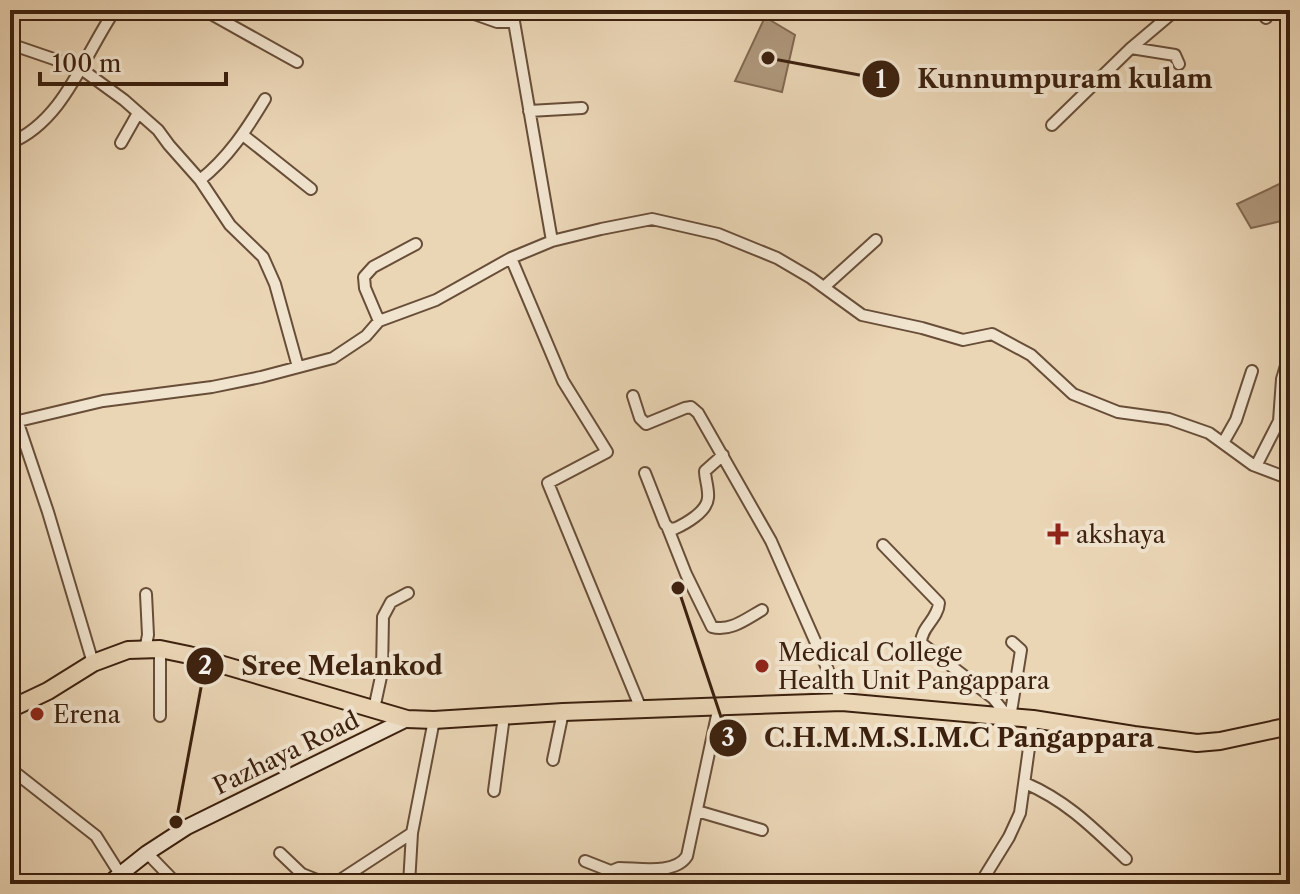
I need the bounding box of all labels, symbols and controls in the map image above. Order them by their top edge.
scale bar [40,36,226,86]
text: 100 m [52,49,121,78]
callout: Kunnumpuram kulam [861,54,1229,104]
text: Kunnumpuram kulam [917,63,1213,95]
text: 1 [876,65,887,94]
place label: akshaya [1076,520,1166,549]
marker: akshaya [1047,523,1069,545]
place label: Medical College Health Unit Pangappara [778,638,1050,695]
callout: Sree Melankod [185,641,459,691]
text: Sree Melankod [241,650,443,682]
text: 2 [198,651,212,680]
marker: Medical College Health Unit Pangappara [753,657,771,675]
place label: Erena [53,700,121,729]
marker: Erena [28,705,46,723]
street label: Pazhaya Road [208,705,364,801]
callout: C.H.M.M.S.I.M.C Pangappara [708,713,1170,763]
text: C.H.M.M.S.I.M.C Pangappara [764,722,1155,754]
text: 3 [721,723,735,752]

